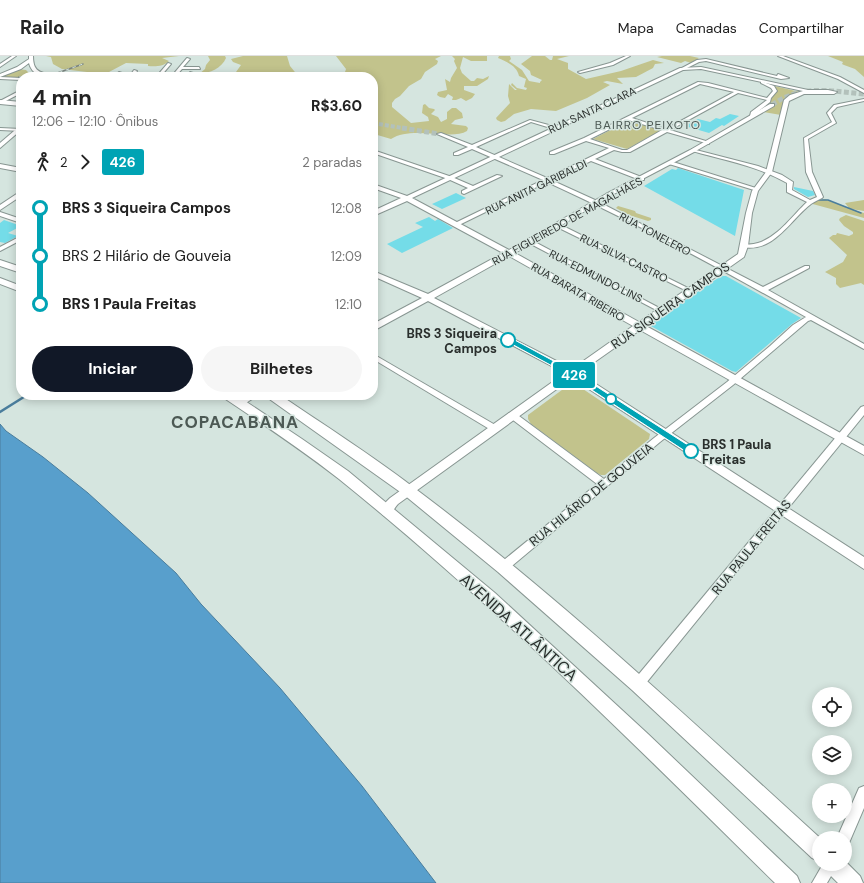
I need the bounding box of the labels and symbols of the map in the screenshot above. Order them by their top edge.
street label: RUA SANTA CLARA [546,84,638,136]
district label: BAIRRO PEIXOTO [595,117,701,133]
street label: RUA ANITA GARIBALDI [483,156,589,218]
street label: RUA FIGUEIREDO DE MAGALHÃES [489,174,645,268]
street label: RUA TONELERO [617,209,693,259]
street label: RUA SILVA CASTRO [578,231,670,285]
street label: RUA EDMUNDO LINS [547,246,645,306]
street label: RUA SIQUEIRA CAMPOS [608,258,733,353]
street label: RUA BARATA RIBEIRO [529,260,627,324]
place label: BRS 3 Siqueira Campos [406,325,497,357]
marker: BRS 3 Siqueira Campos [500,332,516,348]
line badge: 426 [551,362,597,388]
unlabelled marker [605,393,617,405]
district label: COPACABANA [171,411,299,433]
place label: BRS 1 Paula Freitas [702,436,771,468]
street label: RUA HILÁRIO DE GOUVEIA [525,438,657,550]
marker: BRS 1 Paula Freitas [683,443,699,459]
street label: RUA PAULA FREITAS [708,496,795,598]
street label: AVENIDA ATLÂNTICA [455,569,582,686]

